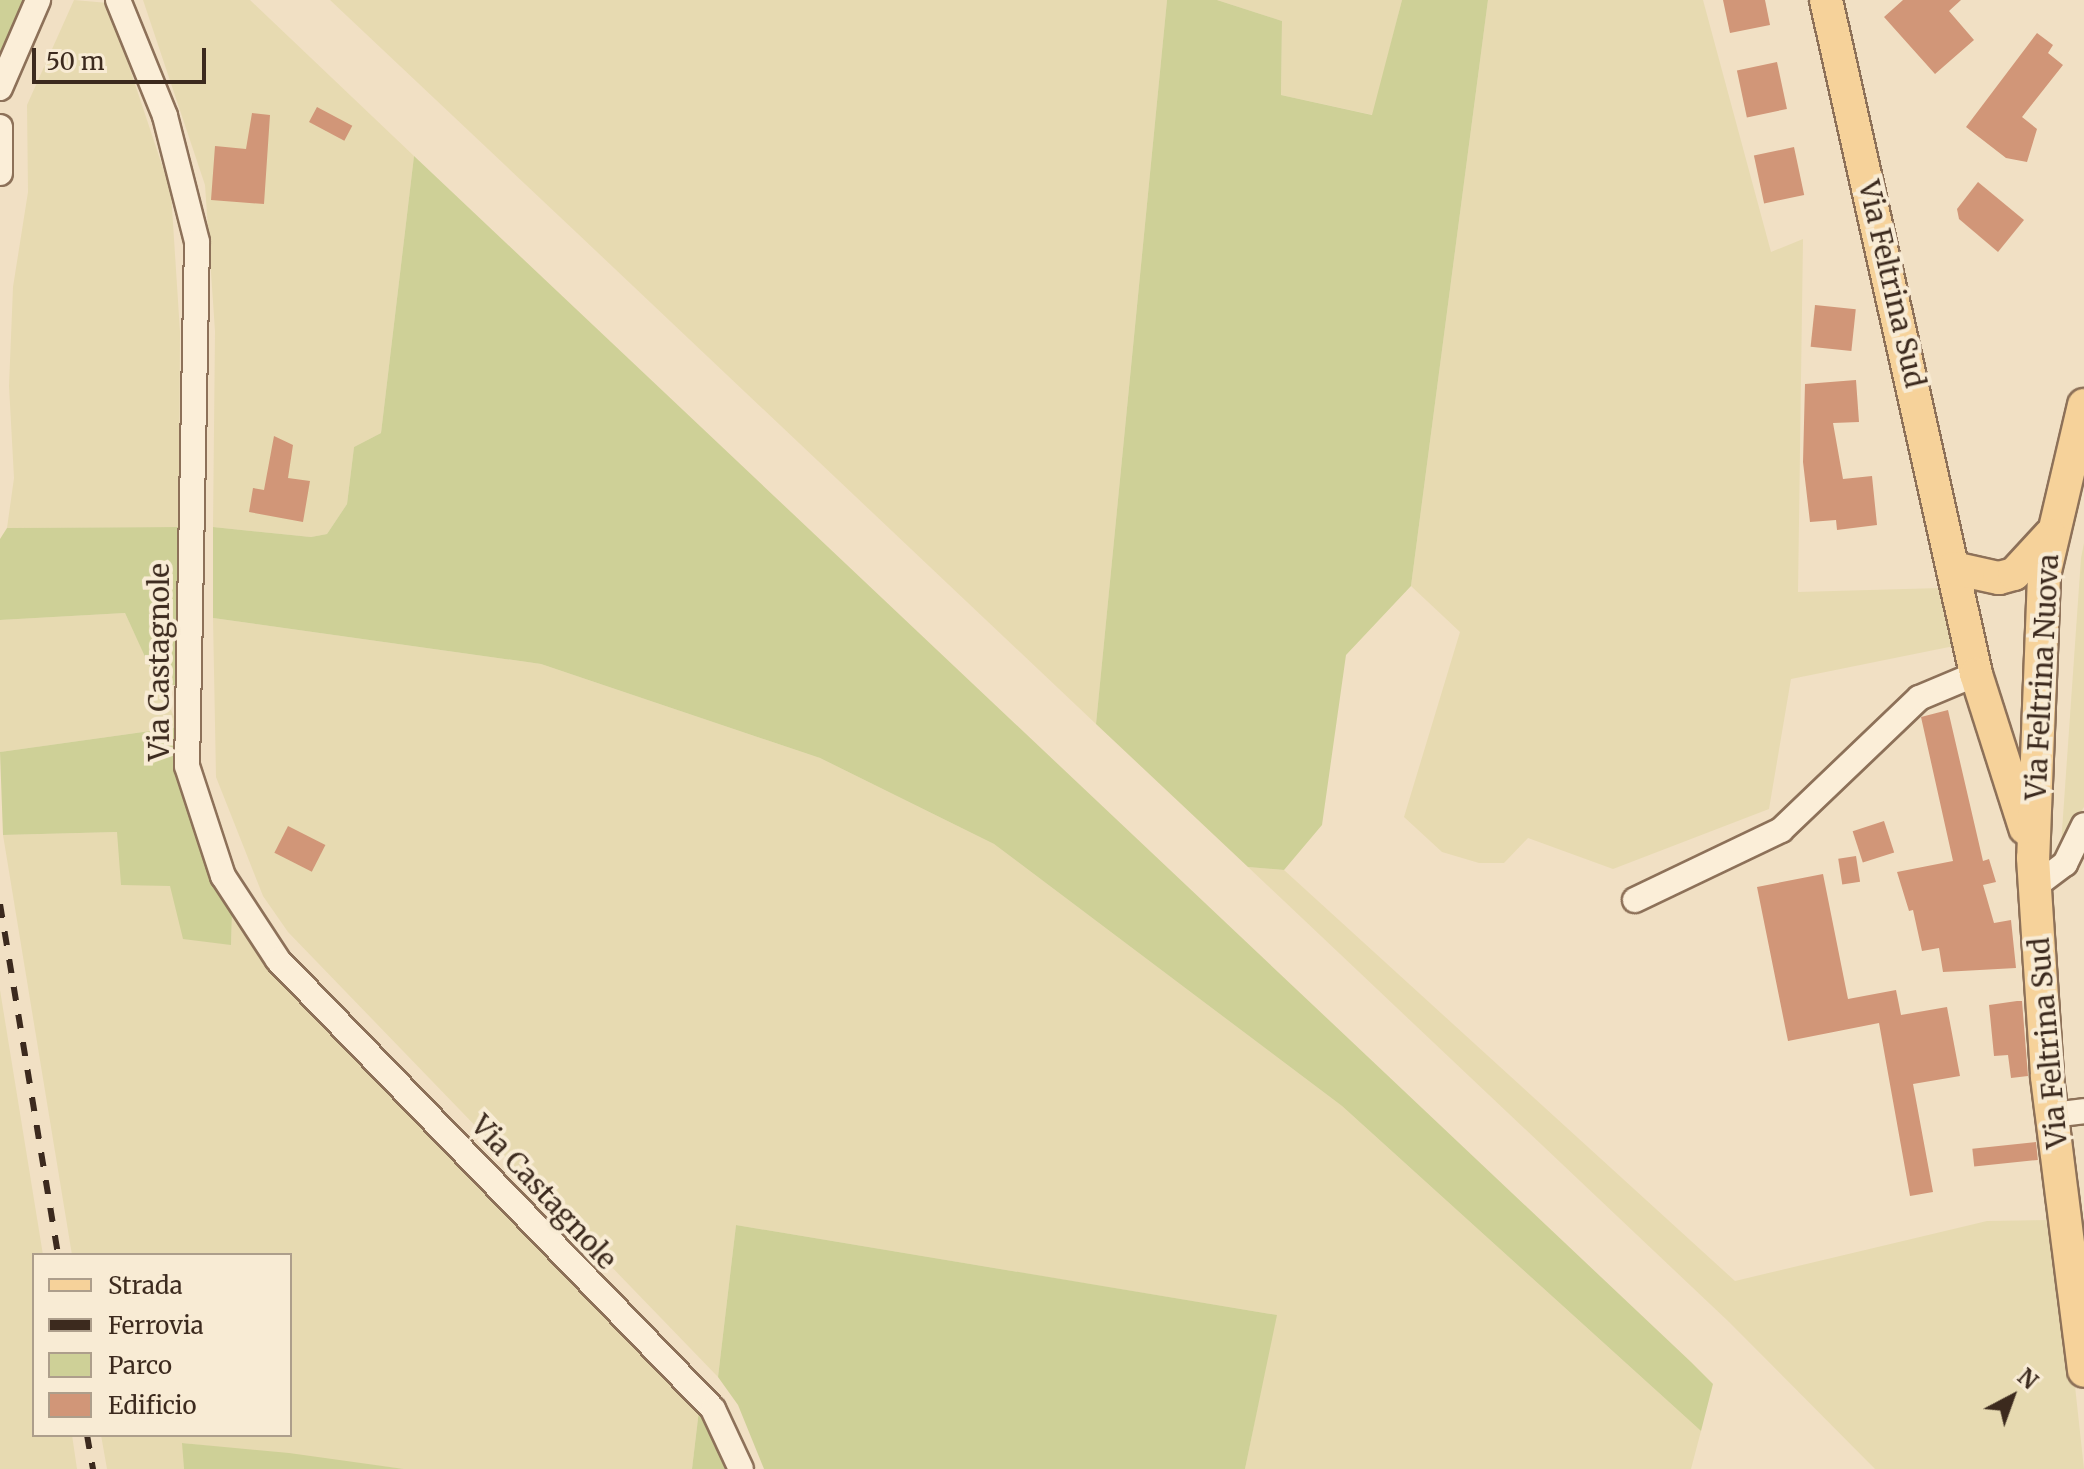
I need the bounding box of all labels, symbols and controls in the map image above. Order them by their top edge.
scale bar [36,32,210,82]
text: 50 m [46,46,105,77]
street label: Via Feltrina Sud [1852,177,1932,391]
street label: Via Feltrina Nuova [2019,553,2065,801]
street label: Via Castagnole [142,563,176,761]
street label: Via Feltrina Sud [2022,936,2074,1150]
street label: Via Castagnole [464,1108,624,1276]
legend [32,1253,292,1437]
text: Strada [108,1270,183,1301]
text: Ferrovia [108,1310,204,1341]
text: Parco [108,1350,172,1381]
north arrow [1972,1357,2052,1437]
text: N [2012,1363,2043,1395]
text: Edificio [108,1390,196,1421]

